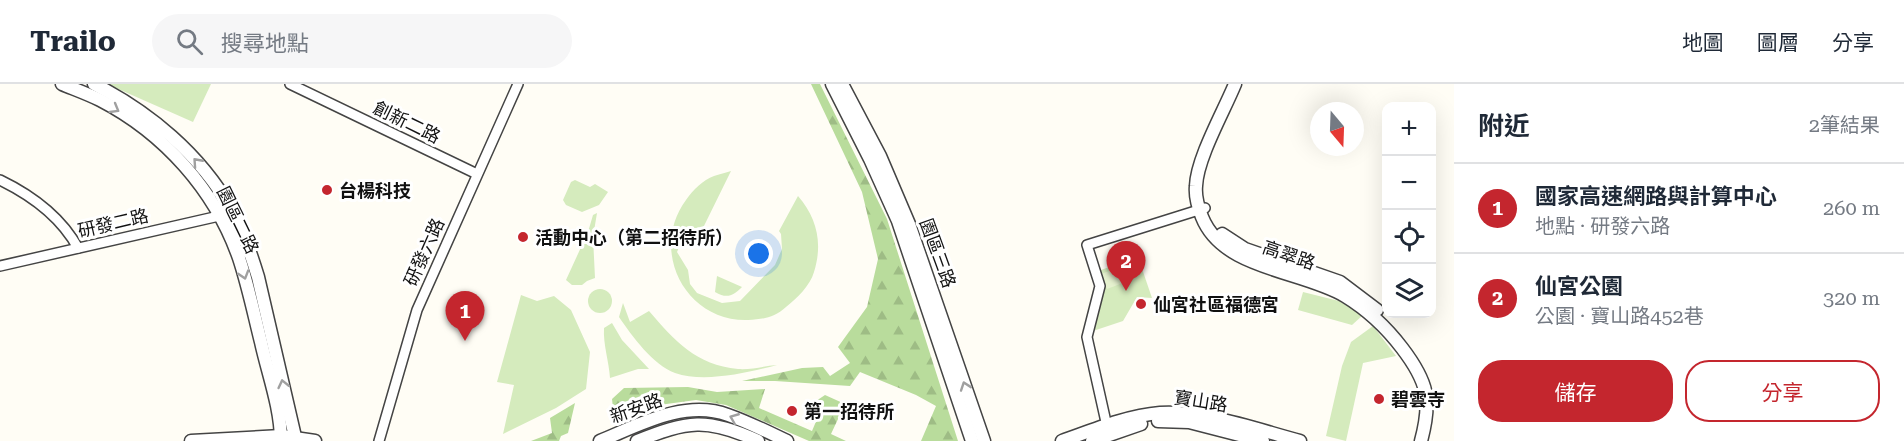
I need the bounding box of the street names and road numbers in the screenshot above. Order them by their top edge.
street label: 創新二路 [370,97,444,147]
street label: 園區二路 [213,183,263,257]
street label: 研發二路 [76,205,150,241]
street label: 研發六路 [400,215,448,289]
street label: 園區三路 [916,216,960,290]
street label: 高翠路 [1260,236,1318,274]
street label: 寶山路 [1173,386,1229,416]
street label: 新安路 [607,389,665,427]

